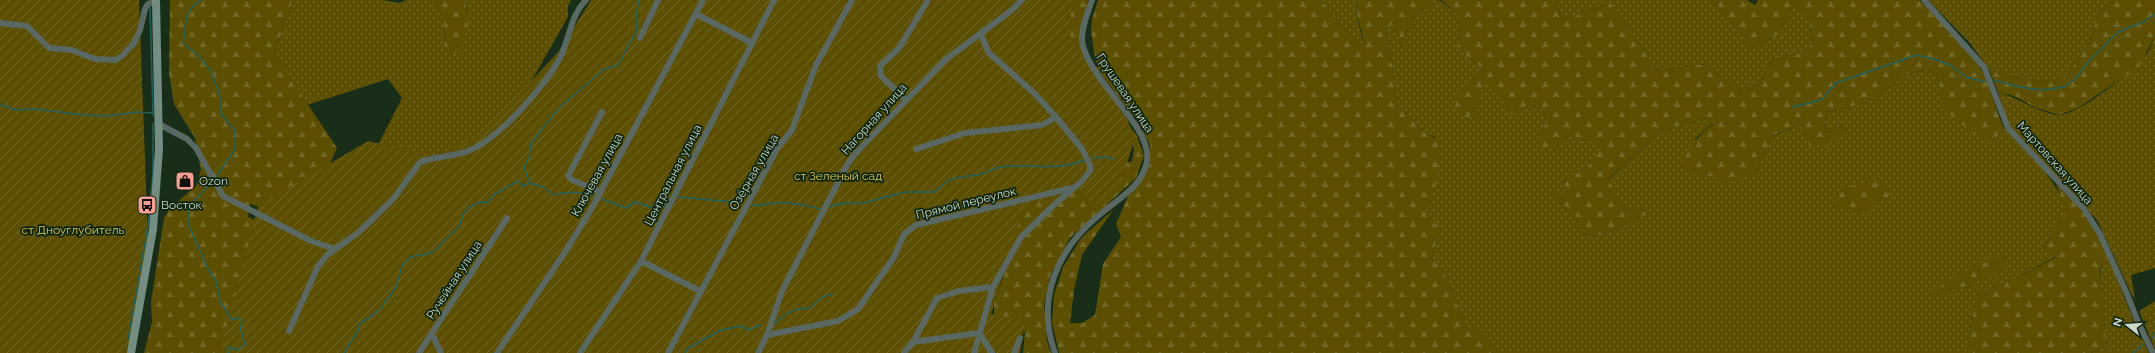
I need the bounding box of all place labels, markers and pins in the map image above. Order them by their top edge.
shop icon: Ozon [174,170,196,192]
place label: Ozon [199,174,228,188]
bus stop icon: Восток [136,194,158,216]
place label: Восток [161,198,202,212]

